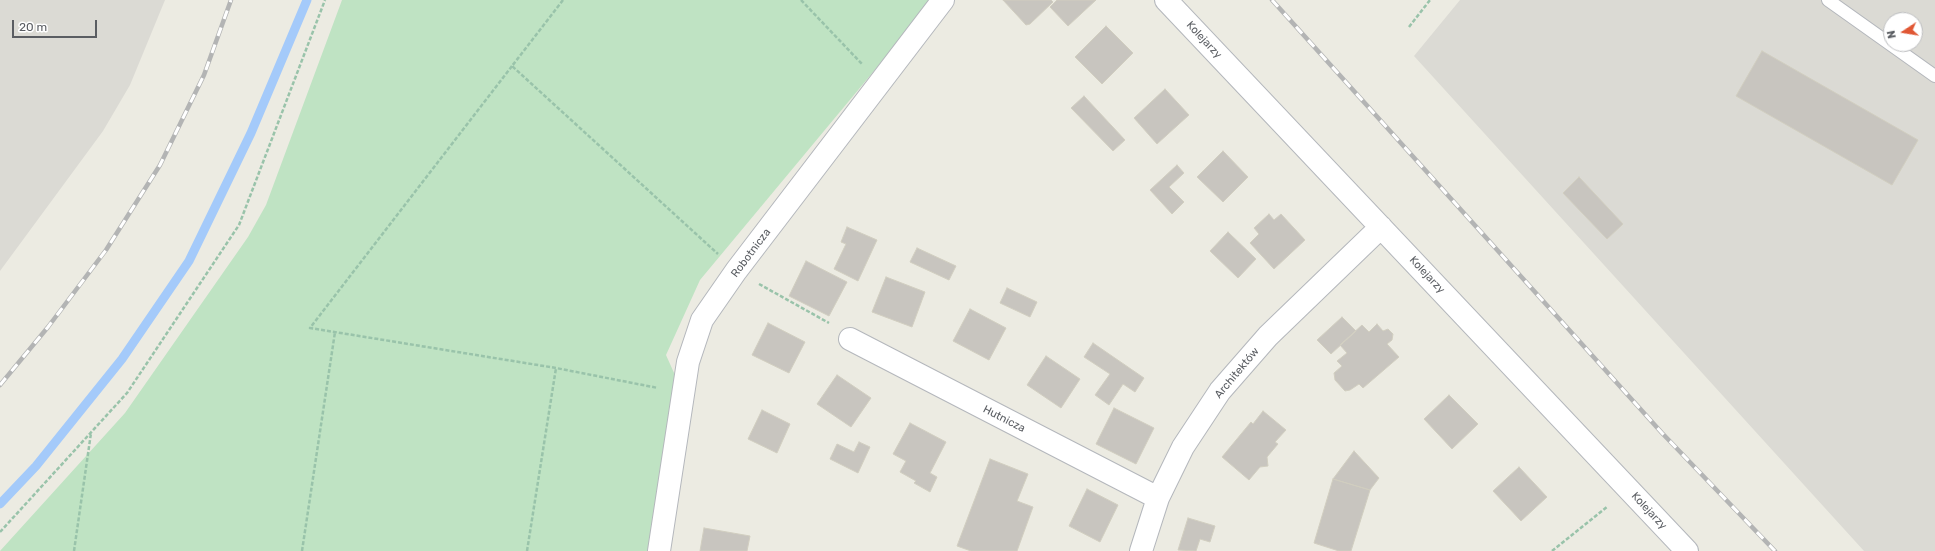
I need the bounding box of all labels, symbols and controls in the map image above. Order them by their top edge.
scale bar [14,12,99,38]
north arrow [1883,12,1923,52]
street label: Kolejarzy [1183,19,1225,61]
text: 20 m [19,20,47,34]
text: N [1885,29,1899,40]
street label: Robotnicza [728,226,774,280]
street label: Kolejarzy [1406,254,1448,296]
street label: Architektów [1212,345,1262,401]
street label: Hutnicza [981,403,1027,435]
street label: Kolejarzy [1628,490,1670,532]

